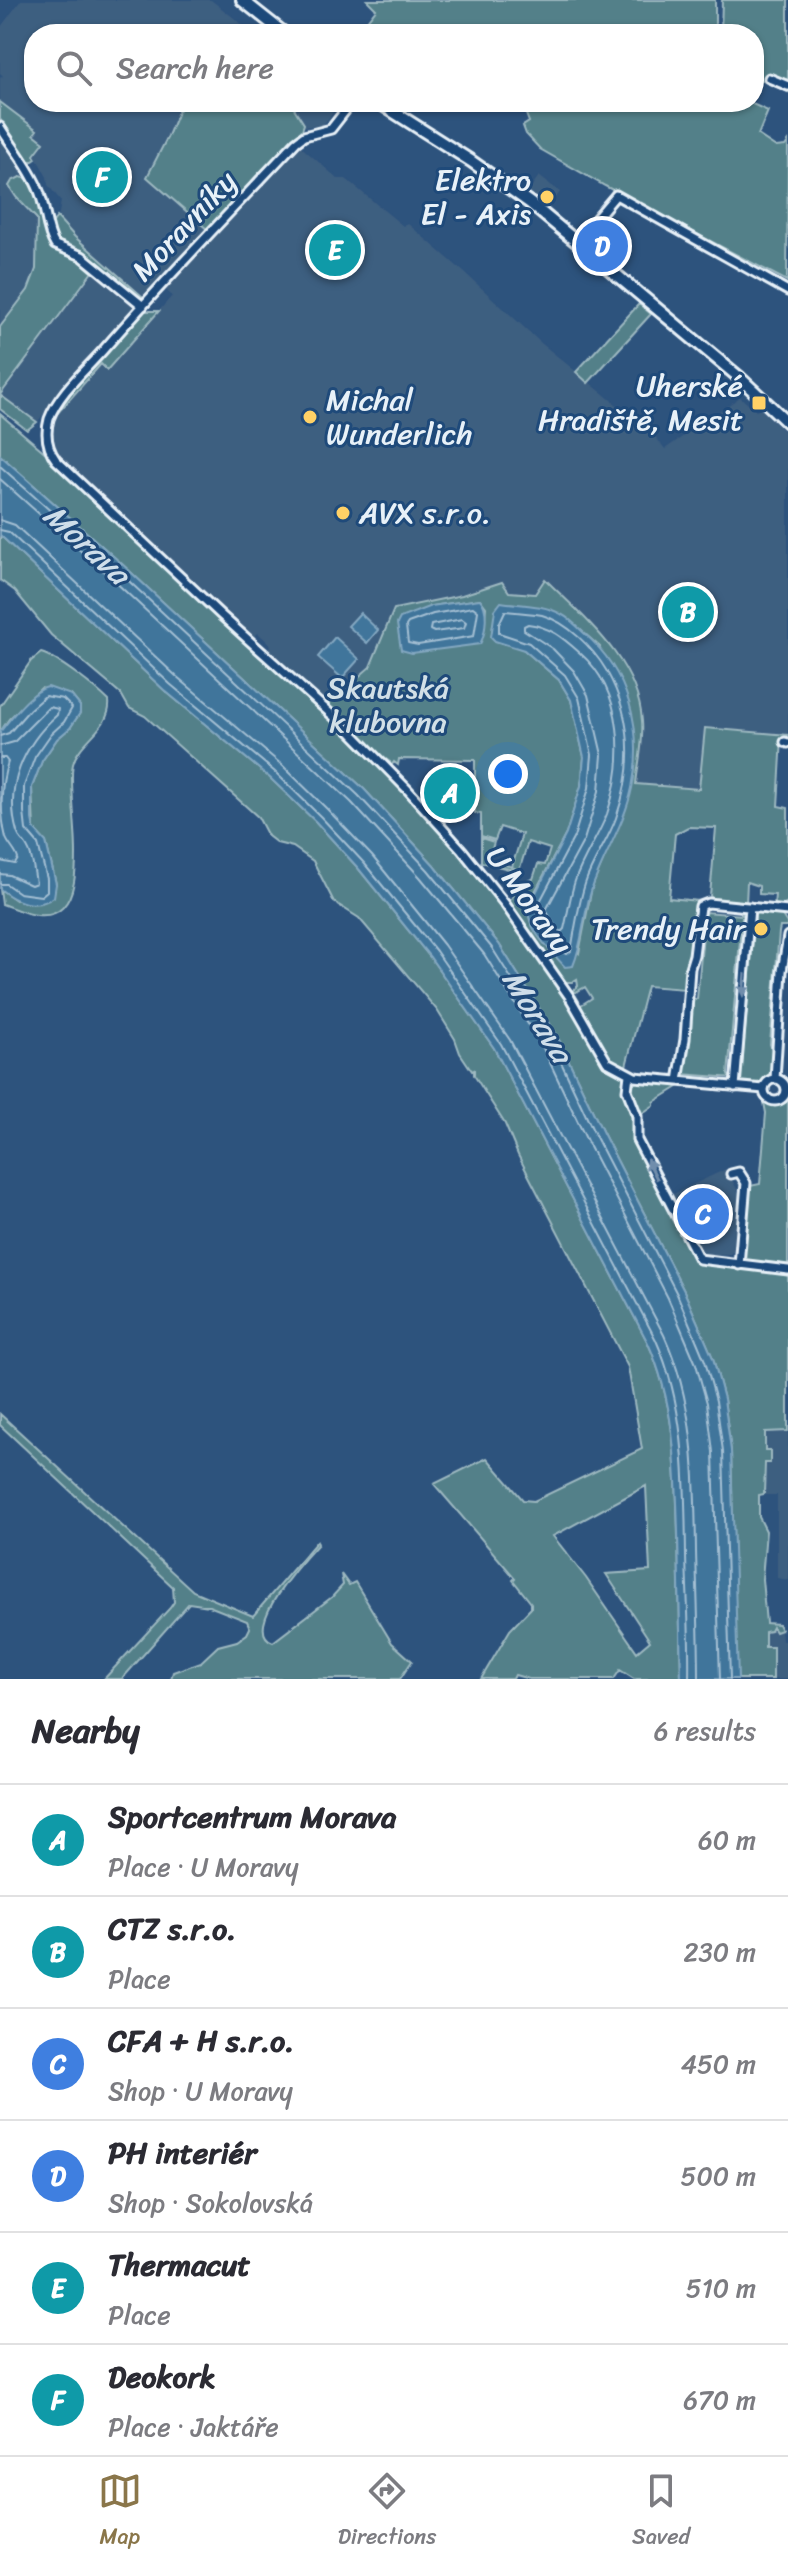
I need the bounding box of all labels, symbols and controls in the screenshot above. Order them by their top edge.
search box [24,24,764,112]
text: Search here [116,41,274,95]
icon: search [52,46,96,90]
pin: F [76,147,128,207]
place label: Elektro El - Axis [421,153,532,241]
street label: Moravníky [117,157,251,295]
marker: Elektro El - Axis [538,188,556,206]
pin: D [576,216,628,276]
pin: E [309,220,361,280]
place label: Uherské Hradiště, Mesit [538,359,743,447]
place label: Michal Wunderlich [326,373,472,461]
marker: Uherské Hradiště, Mesit [750,394,768,412]
marker: Michal Wunderlich [301,408,319,426]
place label: AVX s.r.o. [358,486,491,540]
water label: Morava [30,489,146,602]
marker: AVX s.r.o. [334,504,352,522]
pin: B [662,582,714,642]
park label: Skautská klubovna [327,661,449,749]
your location [488,754,528,794]
pin: A [424,763,476,823]
street label: U Moravy [471,834,588,967]
place label: Trendy Hair [591,902,747,956]
marker: Trendy Hair [752,920,770,938]
water label: Morava [486,958,590,1077]
one-way arrow [737,973,750,998]
one-way arrow [645,1157,659,1180]
pin: C [677,1184,729,1244]
text: Nearby [32,1701,140,1761]
text: 6 results [654,1708,756,1754]
text: Sportcentrum Morava [108,1790,396,1844]
text: A [49,1817,67,1863]
text: 60 m [698,1817,756,1863]
text: Place · U Moravy [108,1844,299,1890]
text: CTZ s.r.o. [108,1902,236,1956]
text: B [50,1929,66,1975]
text: 230 m [684,1929,756,1975]
text: Place [108,1956,171,2002]
text: CFA + H s.r.o. [108,2014,294,2068]
text: C [50,2041,66,2087]
text: 450 m [681,2041,756,2087]
text: Shop · U Moravy [108,2068,293,2114]
text: PH interiér [108,2126,257,2180]
text: D [50,2153,66,2199]
text: 500 m [681,2153,756,2199]
text: Shop · Sokolovská [108,2180,313,2226]
text: Thermacut [108,2238,250,2292]
text: E [51,2265,65,2311]
text: 510 m [686,2265,756,2311]
text: Place [108,2292,171,2338]
text: Deokork [108,2350,216,2404]
text: F [51,2377,65,2423]
text: 670 m [683,2377,756,2423]
text: Place · Jaktáře [108,2404,279,2450]
tab: Map [98,2469,142,2556]
tab: Directions [338,2469,436,2556]
tab: Saved [632,2469,690,2556]

